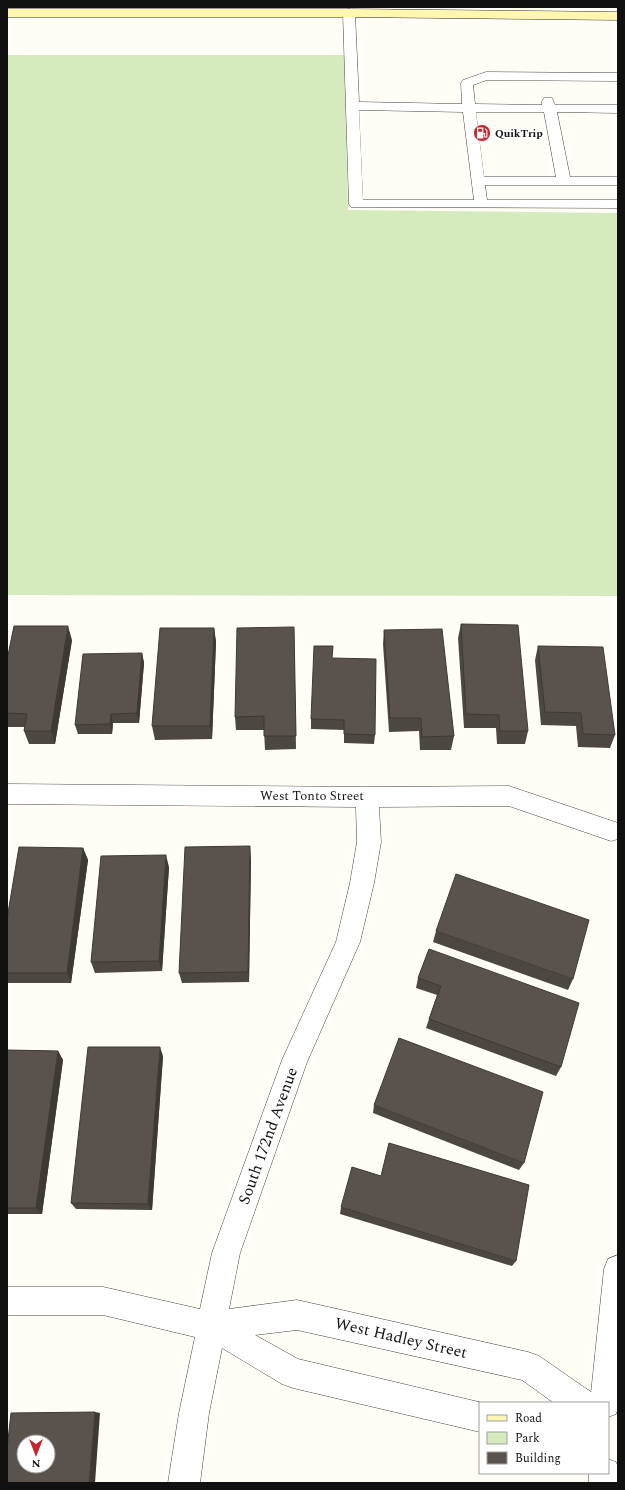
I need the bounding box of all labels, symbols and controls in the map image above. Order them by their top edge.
fuel station icon: QuikTrip [472,123,492,143]
place label: QuikTrip [495,125,543,142]
street label: West Tonto Street [260,786,364,806]
street label: South 172nd Avenue [232,1064,304,1208]
street label: West Hadley Street [332,1311,470,1365]
legend [479,1402,609,1474]
text: Road [515,1409,542,1428]
text: Park [515,1429,540,1448]
north arrow [16,1434,56,1474]
text: Building [515,1449,561,1468]
text: N [31,1455,40,1472]

